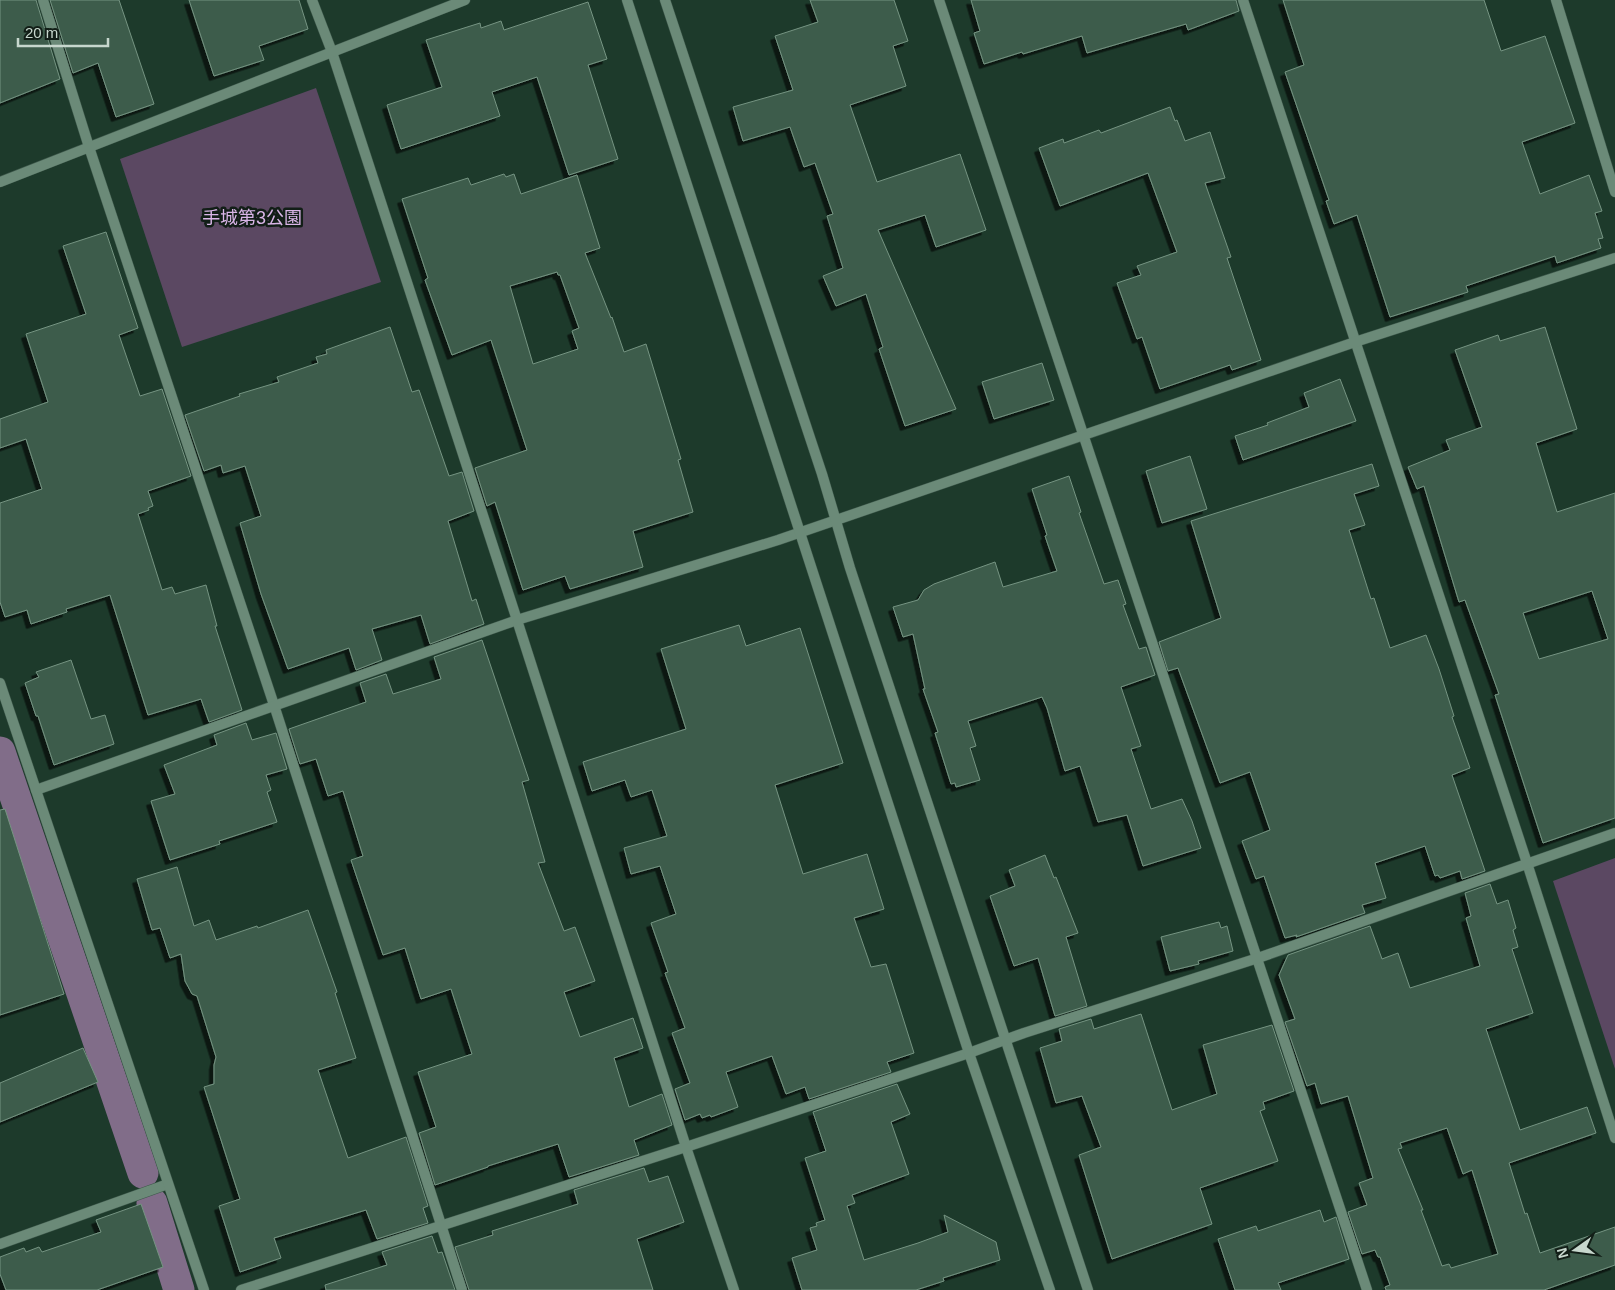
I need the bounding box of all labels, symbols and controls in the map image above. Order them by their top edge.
scale bar [18,15,108,47]
text: 20 m [25,24,58,41]
park label: 手城第3公園 [202,208,302,228]
north arrow [1550,1225,1600,1275]
text: N [1553,1246,1571,1260]

